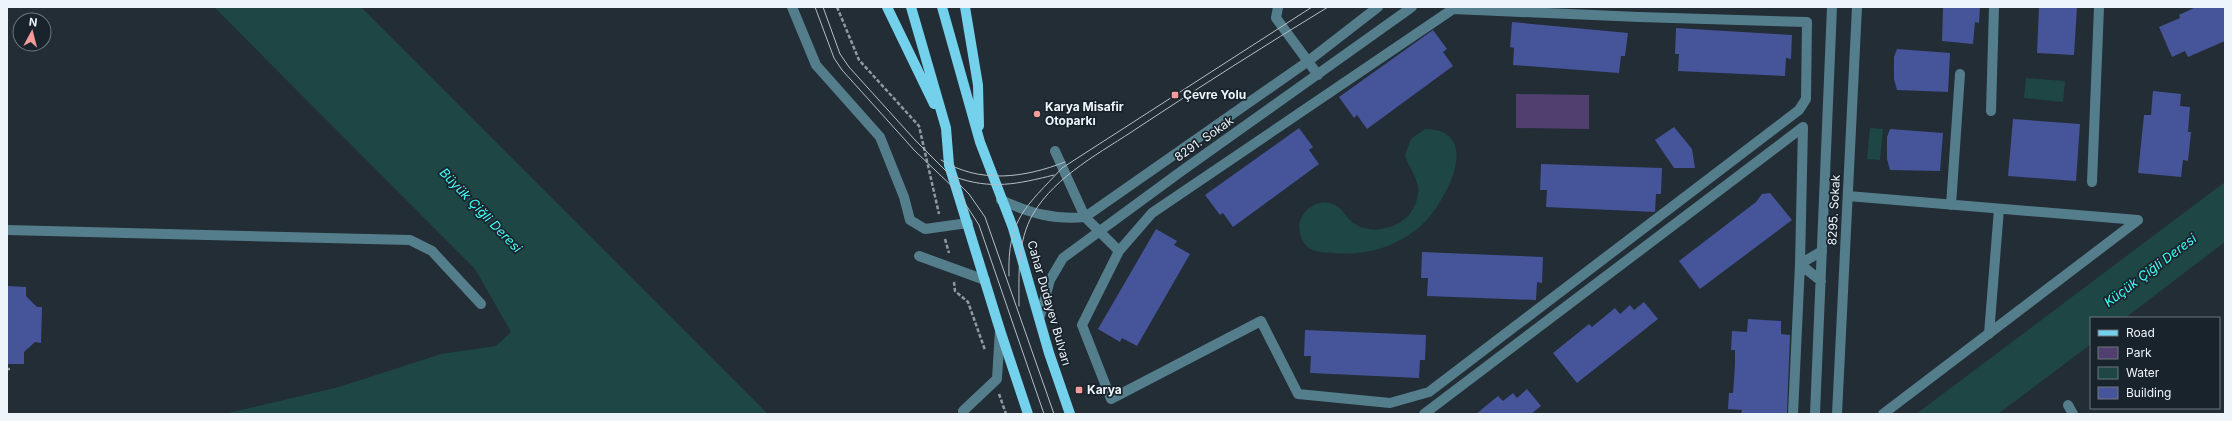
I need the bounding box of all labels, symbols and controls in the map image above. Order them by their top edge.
north arrow [12,12,52,52]
text: N [28,15,38,30]
place label: Çevre Yolu [1183,87,1246,102]
marker: Çevre Yolu [1170,90,1180,100]
place label: Karya Misafir Otoparkı [1045,99,1124,128]
marker: Karya Misafir Otoparkı [1032,109,1042,119]
street label: 8291. Sokak [1171,113,1236,164]
water label: Büyük Çiğli Deresi [436,164,526,256]
street label: 8295. Sokak [1824,174,1843,246]
water label: Küçük Çiğli Deresi [2101,230,2200,310]
street label: Cahar Dudayev Bulvarı [1024,239,1075,367]
legend [2090,317,2220,409]
text: Road [2126,325,2155,340]
text: Park [2126,345,2152,360]
text: Water [2126,365,2160,380]
place label: Karya [1087,382,1122,397]
marker: Karya [1074,385,1084,395]
text: Building [2126,385,2171,400]

